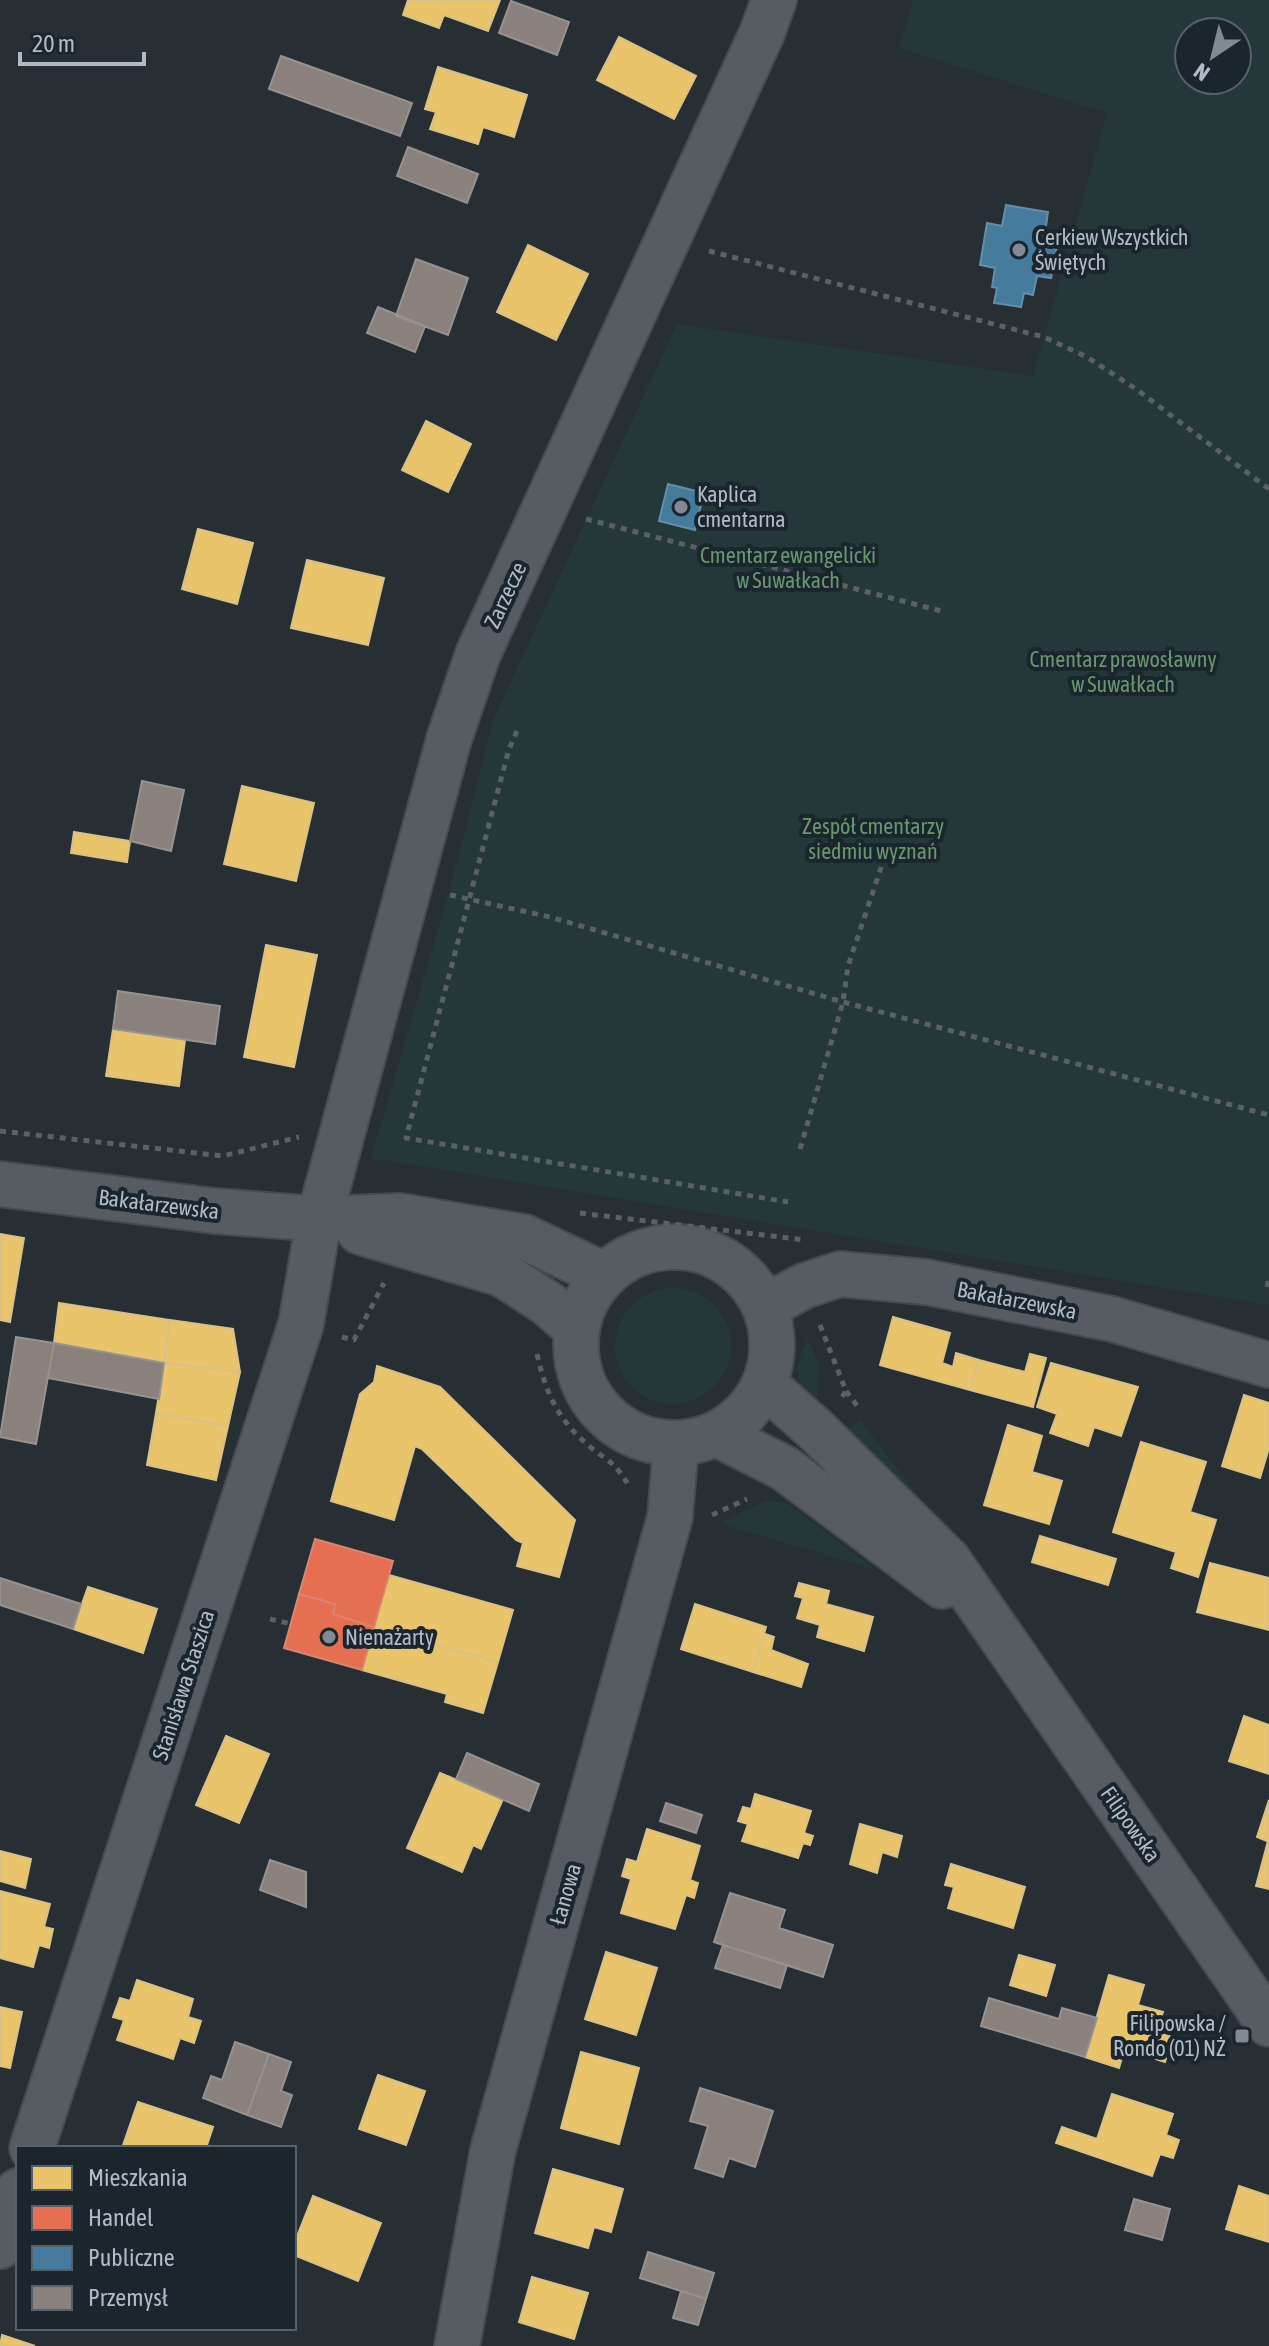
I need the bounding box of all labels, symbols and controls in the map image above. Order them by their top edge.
scale bar [20,16,144,66]
north arrow [1173,16,1253,96]
text: 20 m [32,30,75,57]
text: N [1189,58,1214,87]
place label: Cerkiew Wszystkich Świętych [1035,224,1189,275]
marker: Cerkiew Wszystkich Świętych [1010,241,1028,259]
place label: Kaplica cmentarna [697,481,786,532]
marker: Kaplica cmentarna [672,498,690,516]
park label: Cmentarz ewangelicki w Suwałkach [700,542,876,593]
street label: Zarzecze [478,558,532,632]
park label: Cmentarz prawosławny w Suwałkach [1029,646,1217,697]
park label: Zespół cmentarzy siedmiu wyznań [802,813,944,864]
street label: Bakałarzewska [97,1184,221,1224]
street label: Bakałarzewska [955,1276,1079,1324]
street label: Stanisława Staszica [146,1607,220,1763]
place label: Nienażarty [345,1624,434,1650]
marker: Nienażarty [320,1628,338,1646]
street label: Filipowska [1096,1781,1166,1867]
street label: Łanowa [544,1860,586,1928]
place label: Filipowska / Rondo (01) NŻ [1113,2010,1226,2061]
marker: Filipowska / Rondo (01) NŻ [1233,2027,1251,2045]
legend [16,2146,296,2330]
text: Mieszkania [88,2164,188,2191]
text: Handel [88,2204,154,2231]
text: Publiczne [88,2244,175,2271]
text: Przemysł [88,2284,169,2311]

